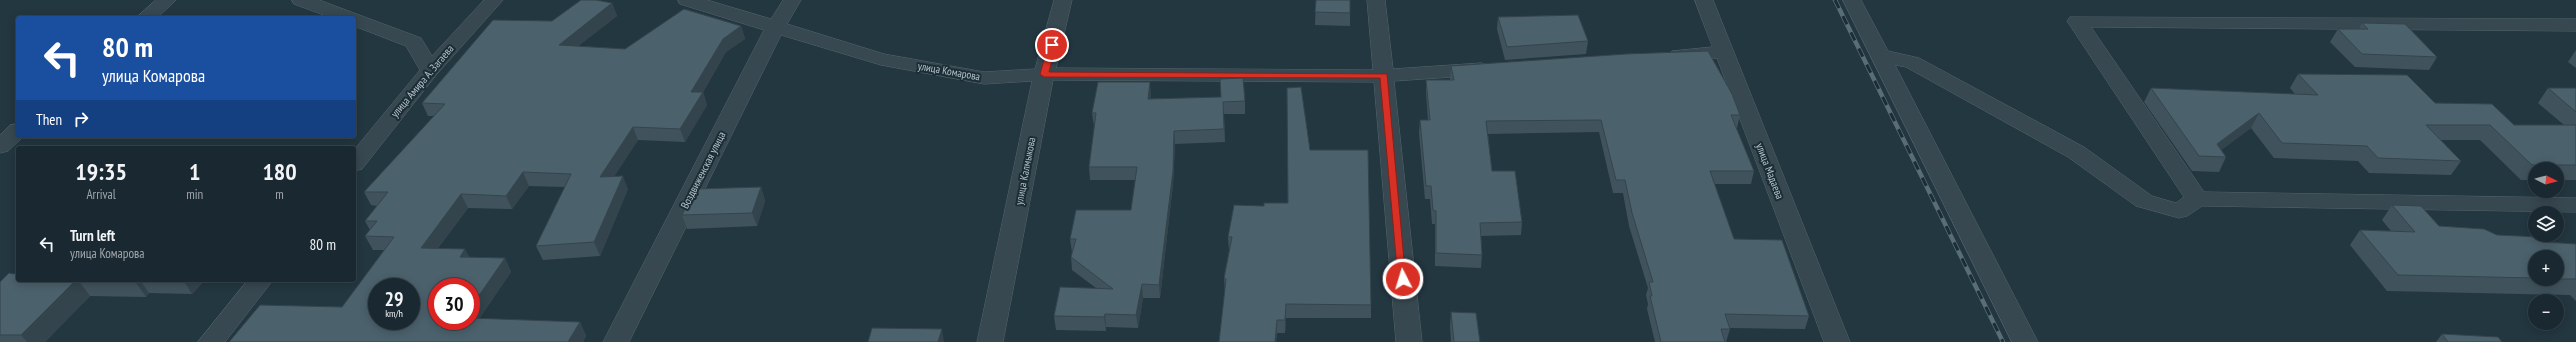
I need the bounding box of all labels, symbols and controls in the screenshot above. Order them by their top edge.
text: 80 m [102,28,153,65]
pin [1035,28,1069,62]
icon: left [36,32,88,84]
icon: arrive [1041,34,1063,56]
street label: улица Амира А. Загаева [387,42,457,120]
street label: улица Комарова [917,59,981,83]
text: улица Комарова [102,64,205,87]
icon: right [70,108,92,130]
text: Then [36,110,62,129]
street label: Воздвиженская улица [678,129,728,211]
street label: улица Калмыкова [1012,136,1038,206]
street label: улица Мадаева [1753,141,1787,201]
text: 19:35 [75,156,127,187]
text: 1 [189,156,200,187]
text: 180 [262,156,297,187]
north arrow [2528,162,2564,198]
map controls [2528,162,2564,330]
text: Arrival [86,186,116,203]
text: min [186,186,203,203]
text: m [275,186,284,203]
button: layers [2528,206,2564,242]
text: Turn left [70,226,115,245]
icon: left [36,233,58,255]
text: 80 m [310,235,336,254]
text: улица Комарова [70,245,145,262]
button: + [2528,250,2564,286]
position arrow [1382,258,1424,300]
speed limit sign: 30 [428,278,480,330]
text: 29 [384,286,404,312]
button: − [2528,294,2564,330]
text: km/h [385,307,403,320]

